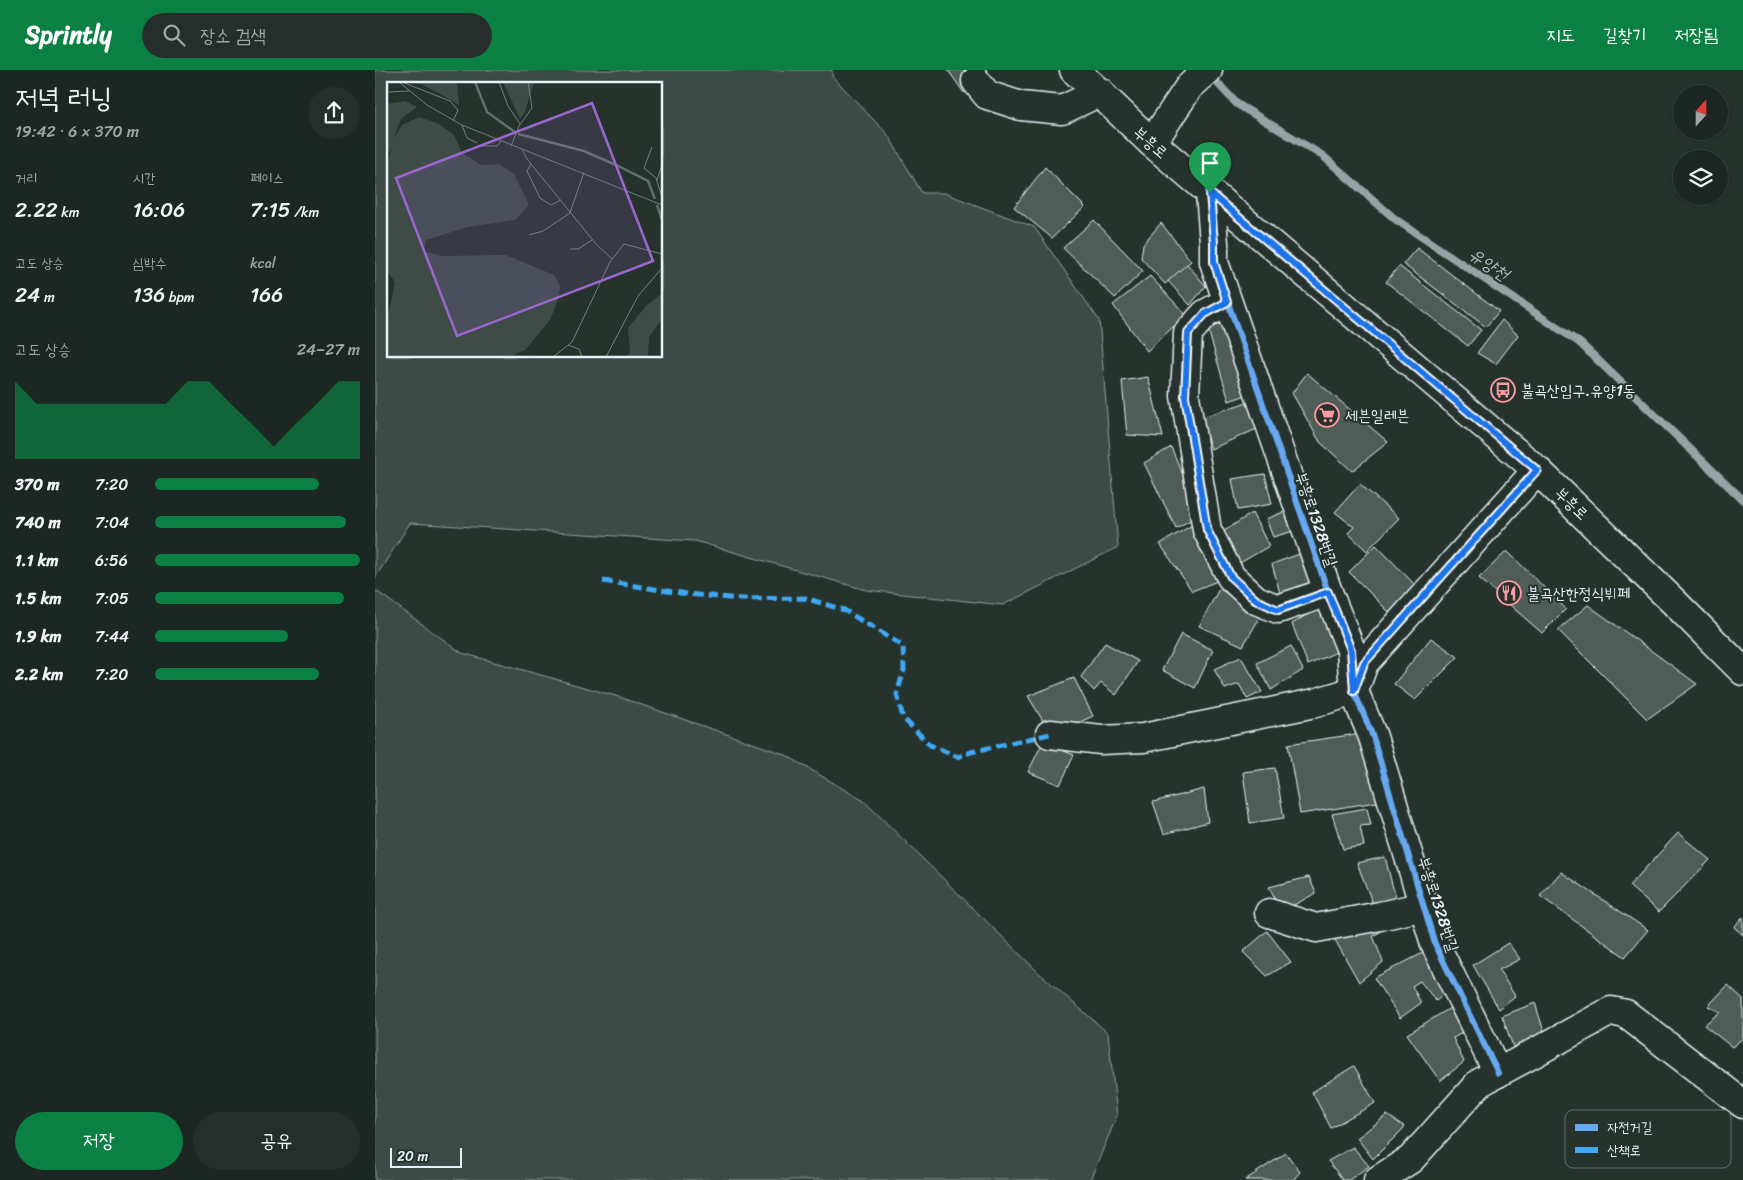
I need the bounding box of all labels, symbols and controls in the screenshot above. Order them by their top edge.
search box [142,13,492,58]
text: Sprintly [25,14,112,56]
text: 장소 검색 [200,19,266,52]
text: 지도 [1546,19,1575,51]
text: 길찾기 [1603,19,1647,51]
text: 저장됨 [1675,19,1718,51]
icon: search [160,21,188,49]
text: 저녁 러닝 [15,73,112,122]
inset map [387,82,663,358]
north arrow [1673,85,1727,140]
map controls [1673,85,1728,205]
button: share [308,87,360,139]
text: 19:42 · 6 × 370 m [15,117,139,146]
street label: 부흥로 [1127,119,1175,166]
pin [1189,142,1231,193]
icon: arrive [1196,149,1224,177]
button: layers [1673,150,1728,205]
text: 거리 [15,166,38,191]
text: 시간 [133,166,155,191]
text: 페이스 [250,166,284,191]
text: 2.22 [15,191,58,229]
text: 16:06 [133,191,185,229]
text: 7:15 [250,191,291,229]
text: km [58,200,80,225]
text: /km [291,200,319,225]
water label: 유양천 [1462,239,1517,290]
text: 고도 상승 [15,251,64,276]
text: 심박수 [133,251,166,276]
text: kcal [250,251,276,276]
text: 24 [15,276,40,314]
text: 136 [133,276,165,314]
text: 166 [250,276,283,314]
text: m [40,285,55,310]
text: bpm [165,285,195,310]
text: 고도 상승 [15,335,71,364]
text: 24–27 m [297,335,360,364]
place label: 불곡산입구.유양1동 [1521,376,1636,405]
bus stop icon: 불곡산입구.유양1동 [1490,377,1516,403]
place label: 세븐일레븐 [1345,401,1409,430]
supermarket icon: 세븐일레븐 [1314,402,1340,428]
street label: 부흥로1328번길 [1287,468,1346,571]
text: 370 m [15,470,59,499]
text: 7:20 [95,470,128,499]
street label: 부흥로 [1548,480,1596,527]
text: 740 m [15,508,61,537]
text: 7:04 [95,508,129,537]
text: 1.1 km [15,546,59,575]
text: 6:56 [95,546,128,575]
place label: 불곡산한정식뷔페 [1527,579,1630,608]
restaurant icon: 불곡산한정식뷔페 [1496,580,1522,606]
text: 1.5 km [15,584,61,613]
text: 7:05 [95,584,129,613]
text: 1.9 km [15,622,61,651]
text: 7:44 [95,622,129,651]
text: 2.2 km [15,660,63,689]
text: 7:20 [95,660,128,689]
street label: 부흥로1328번길 [1409,853,1468,956]
legend [1565,1110,1731,1168]
button: 저장 [15,1112,183,1170]
button: 공유 [193,1112,360,1170]
text: 자전거길 [1607,1115,1653,1140]
text: 산책로 [1607,1138,1641,1163]
text: 20 m [397,1144,428,1169]
scale bar [390,1145,463,1168]

